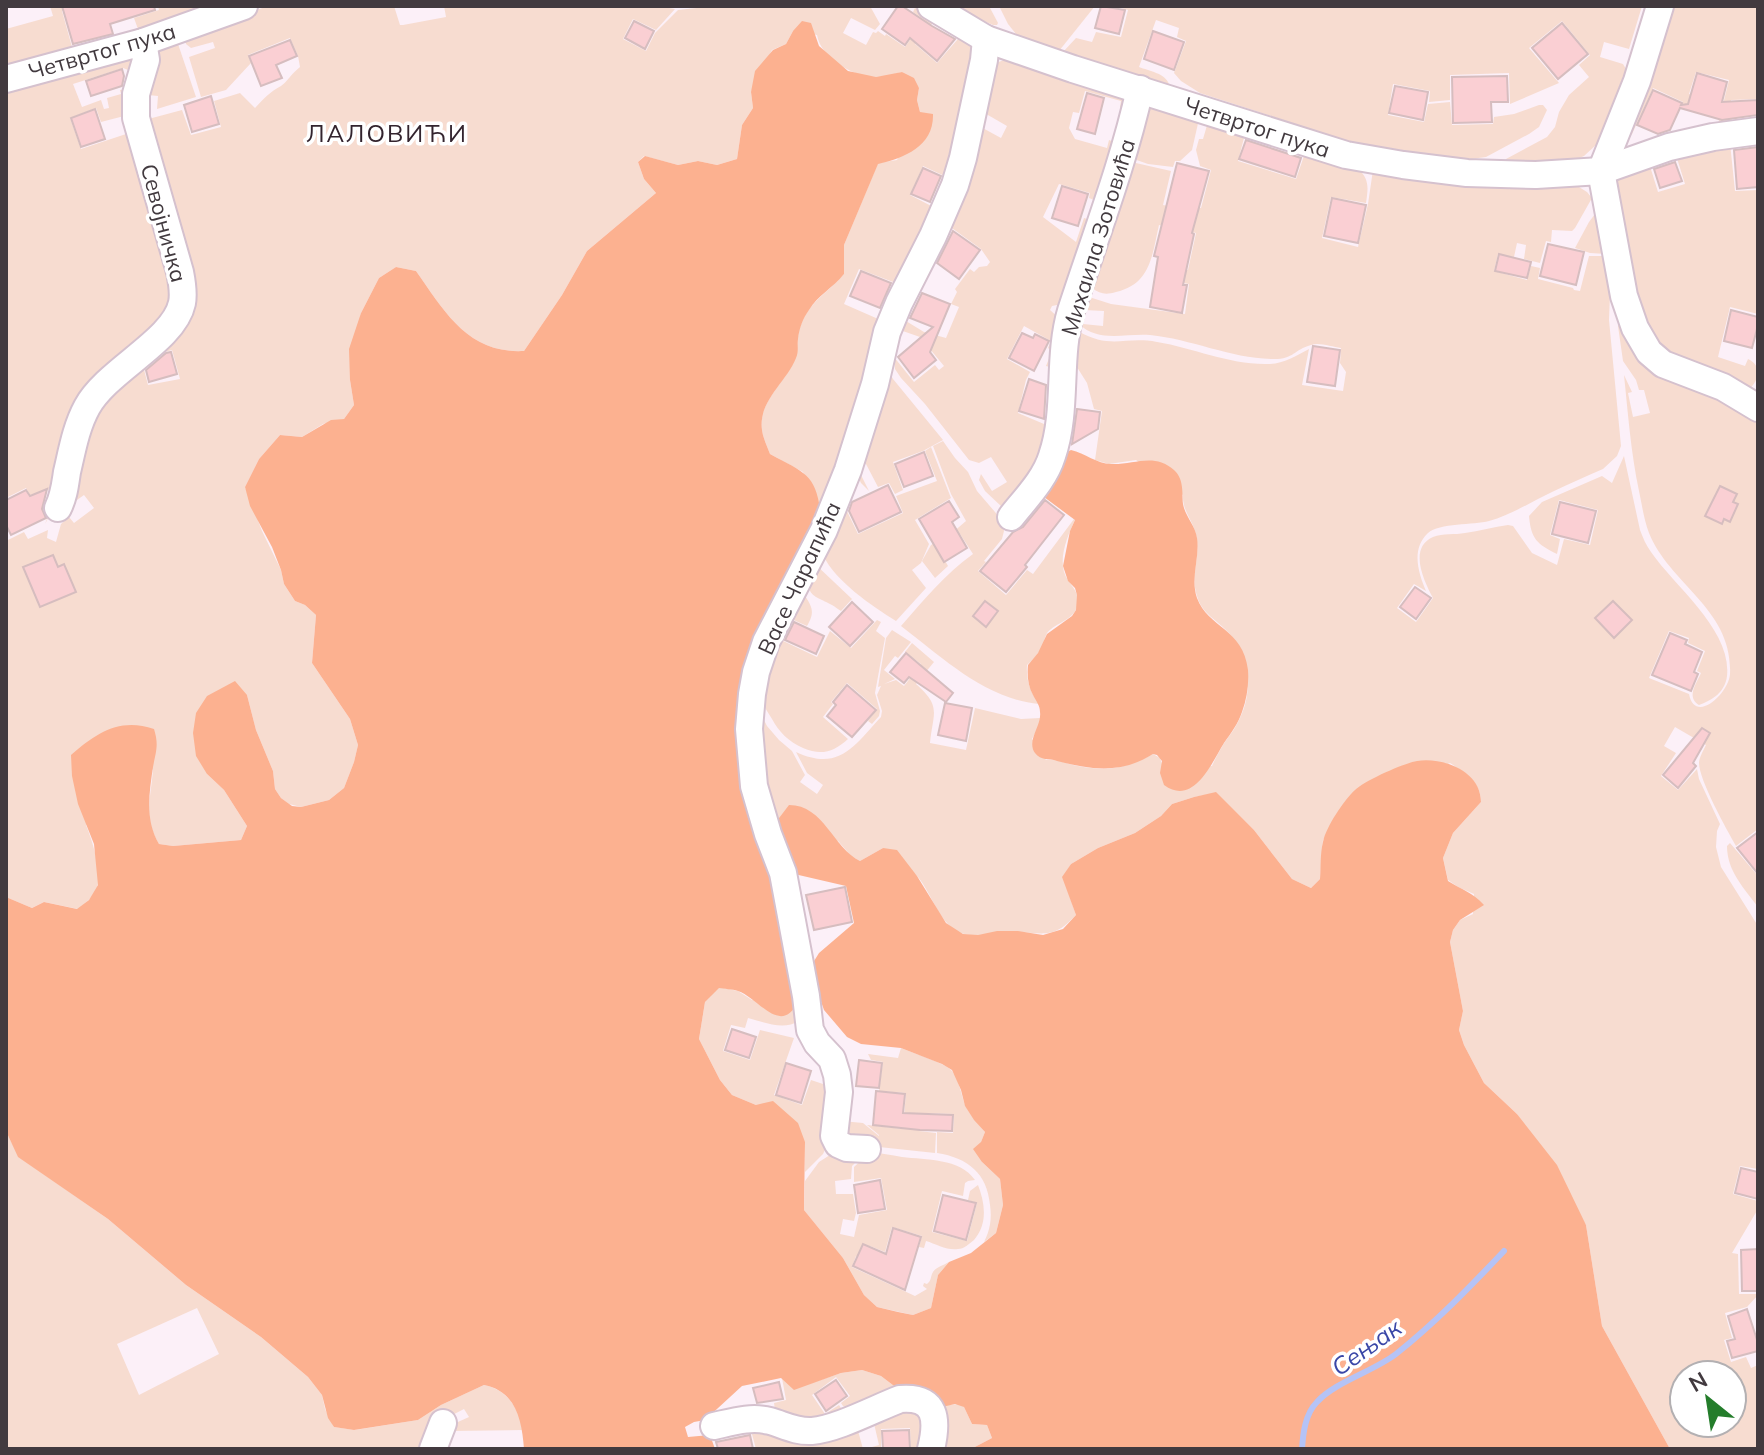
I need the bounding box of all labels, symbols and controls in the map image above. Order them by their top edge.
street label: Четвртог пука [25,17,179,85]
street label: Четвртог пука [1181,90,1333,164]
district label: ЛАЛОВИЋИ [306,118,468,148]
street label: Михаила Зотовића [1055,135,1141,339]
street label: Севојничка [135,161,193,285]
street label: Васе Чарапића [751,497,847,659]
water label: Сењак [1325,1312,1408,1382]
north arrow [1668,1359,1748,1439]
text: N [1684,1365,1712,1398]

